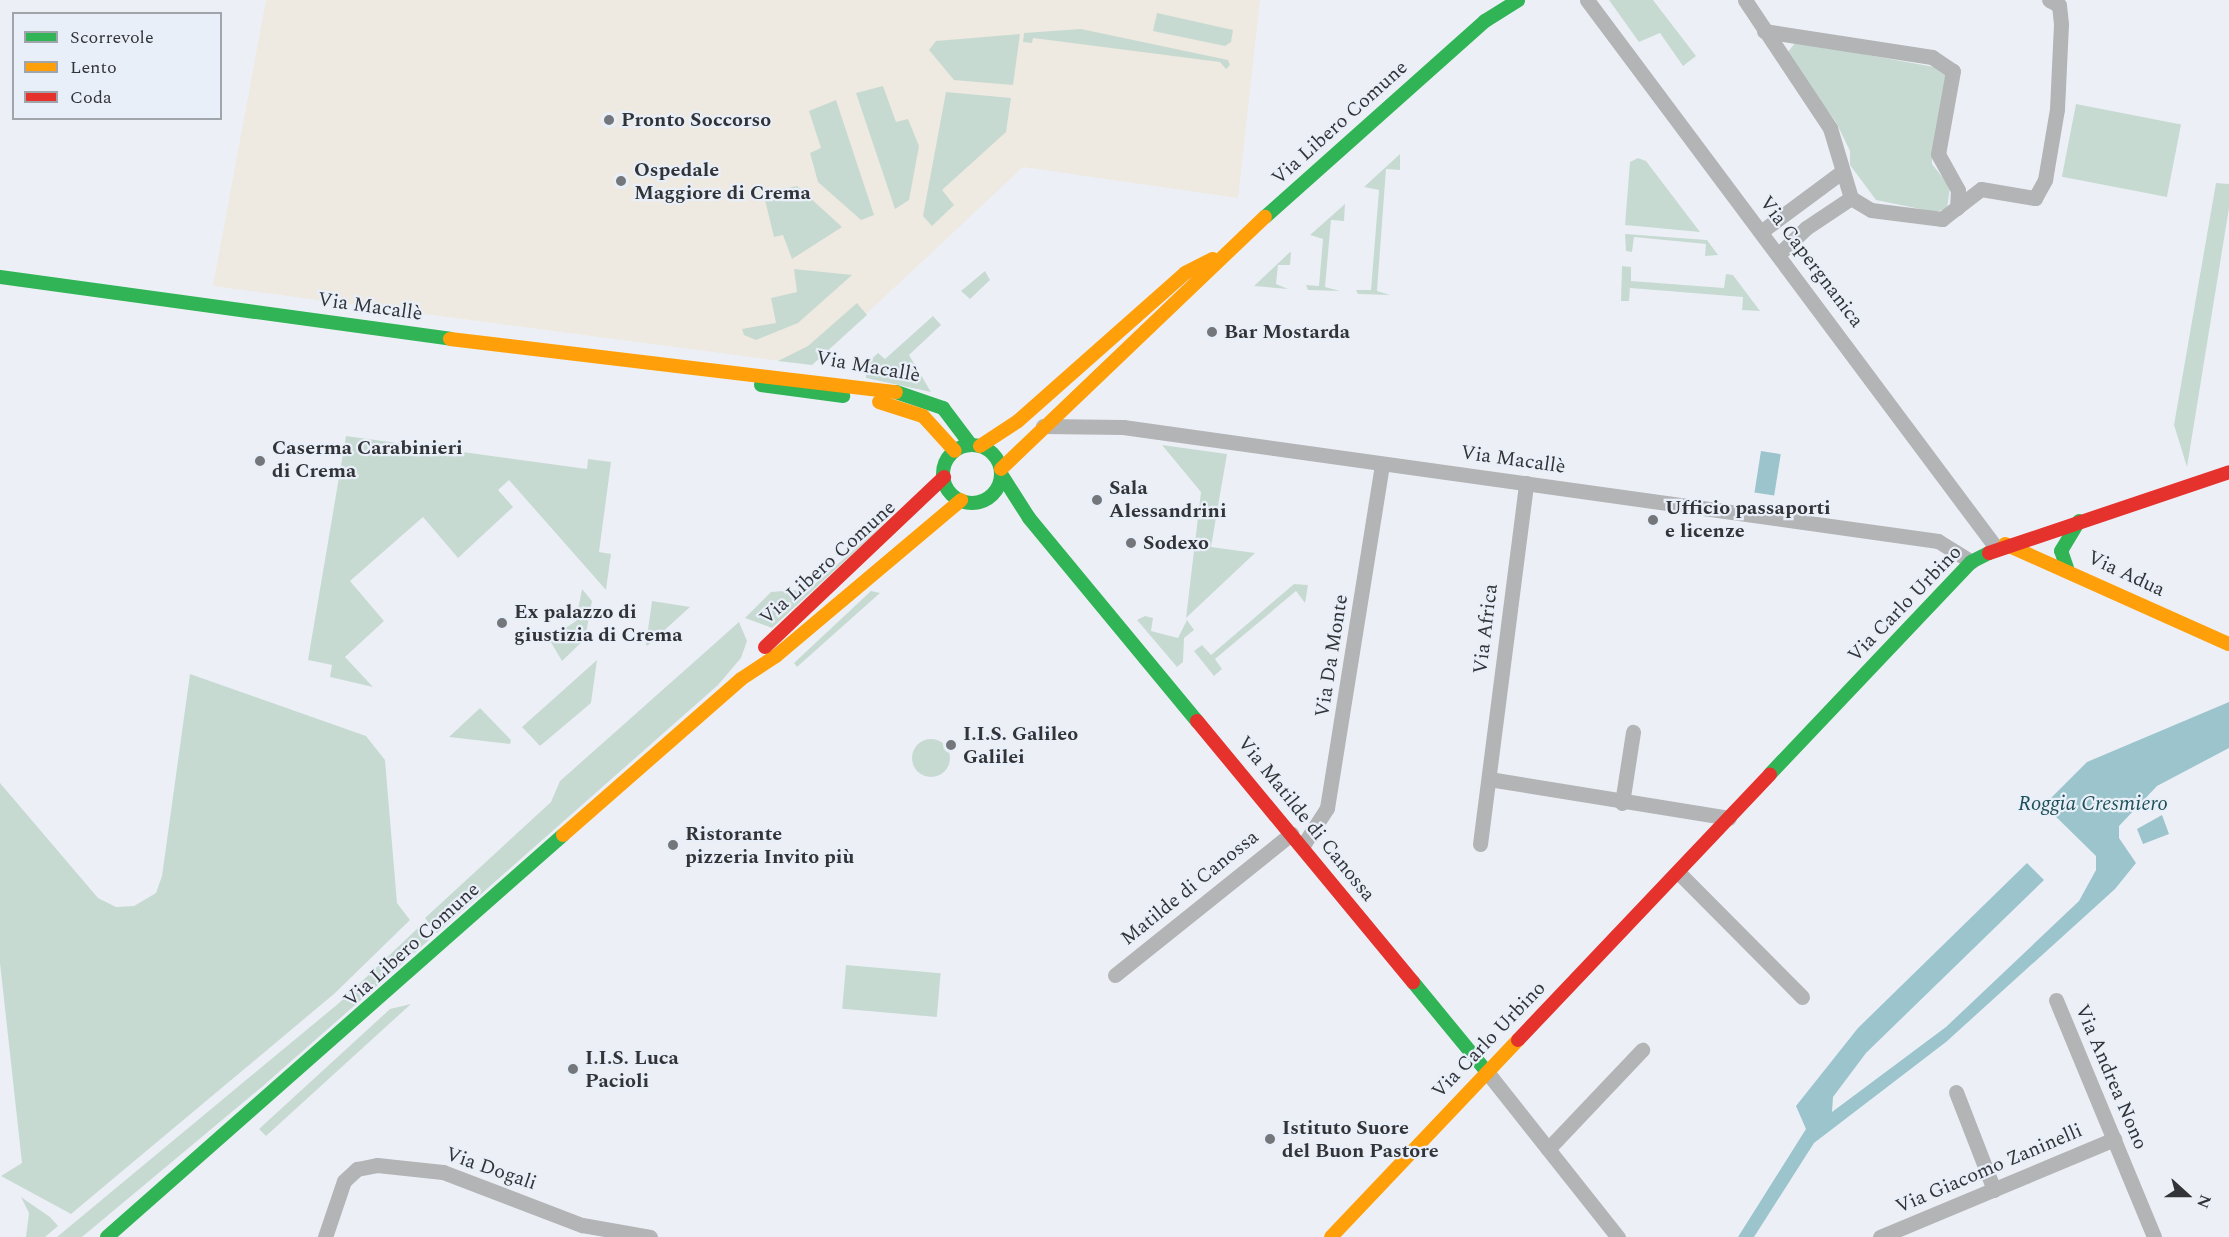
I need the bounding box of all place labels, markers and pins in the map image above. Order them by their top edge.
place label: Pronto Soccorso [621,108,771,132]
marker: Pronto Soccorso [602,113,616,127]
place label: Ospedale Maggiore di Crema [634,158,811,205]
marker: Ospedale Maggiore di Crema [612,172,630,190]
place label: Bar Mostarda [1224,320,1350,344]
marker: Bar Mostarda [1205,325,1219,339]
place label: Caserma Carabinieri di Crema [272,437,463,484]
marker: Caserma Carabinieri di Crema [253,454,267,468]
place label: Sala Alessandrini [1109,476,1227,523]
marker: Sala Alessandrini [1090,493,1104,507]
place label: Ufficio passaporti e licenze [1665,496,1831,543]
marker: Ufficio passaporti e licenze [1646,513,1660,527]
place label: Sodexo [1143,531,1209,555]
marker: Sodexo [1124,536,1138,550]
place label: Ex palazzo di giustizia di Crema [514,600,682,647]
marker: Ex palazzo di giustizia di Crema [495,616,509,630]
place label: I.I.S. Galileo Galilei [963,722,1078,769]
marker: I.I.S. Galileo Galilei [944,738,958,752]
place label: Ristorante pizzeria Invito più [685,822,854,869]
marker: Ristorante pizzeria Invito più [666,838,680,852]
place label: I.I.S. Luca Pacioli [585,1046,679,1093]
marker: I.I.S. Luca Pacioli [566,1062,580,1076]
place label: Istituto Suore del Buon Pastore [1282,1116,1439,1163]
marker: Istituto Suore del Buon Pastore [1263,1132,1277,1146]

